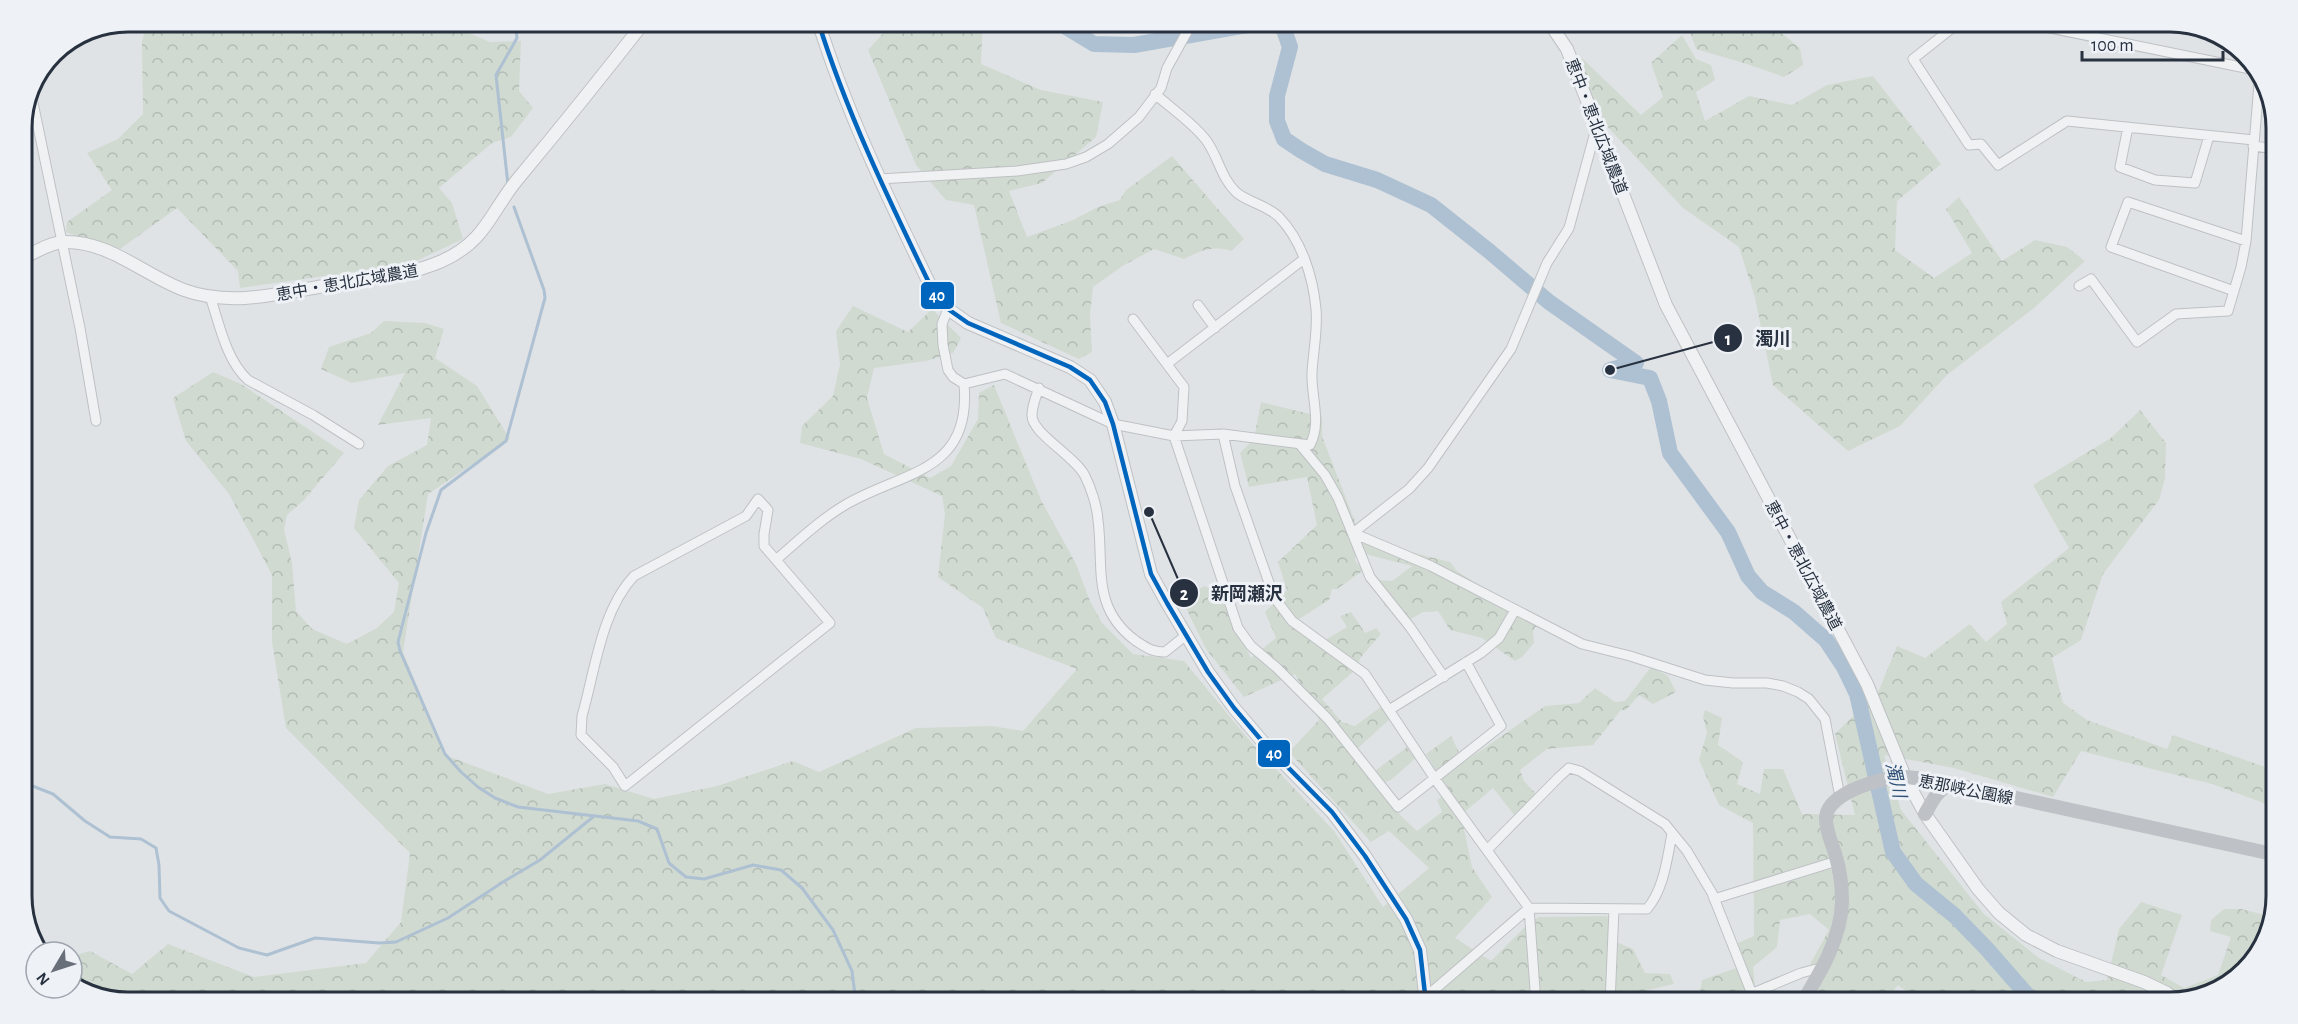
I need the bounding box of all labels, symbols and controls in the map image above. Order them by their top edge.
scale bar [2082,24,2223,62]
text: 100 m [2091,37,2134,55]
street label: 恵中・恵北広域農道 [1563,56,1630,196]
street label: 恵中・恵北広域農道 [275,262,419,303]
line badge: 40 [920,281,955,310]
text: 40 [929,288,945,304]
callout: 濁川 [1713,320,1803,356]
text: 濁川 [1755,329,1791,349]
text: 1 [1725,331,1731,349]
street label: 恵中・恵北広域農道 [1762,498,1845,633]
callout: 新岡瀬沢 [1169,575,1295,611]
text: 新岡瀬沢 [1211,584,1283,604]
text: 2 [1180,586,1189,604]
line badge: 40 [1257,739,1291,768]
text: 40 [1266,746,1282,762]
water label: 濁川 [1882,760,1909,802]
street label: 恵那峡公園線 [1917,772,2015,807]
north arrow [24,940,84,1000]
text: N [33,969,53,988]

